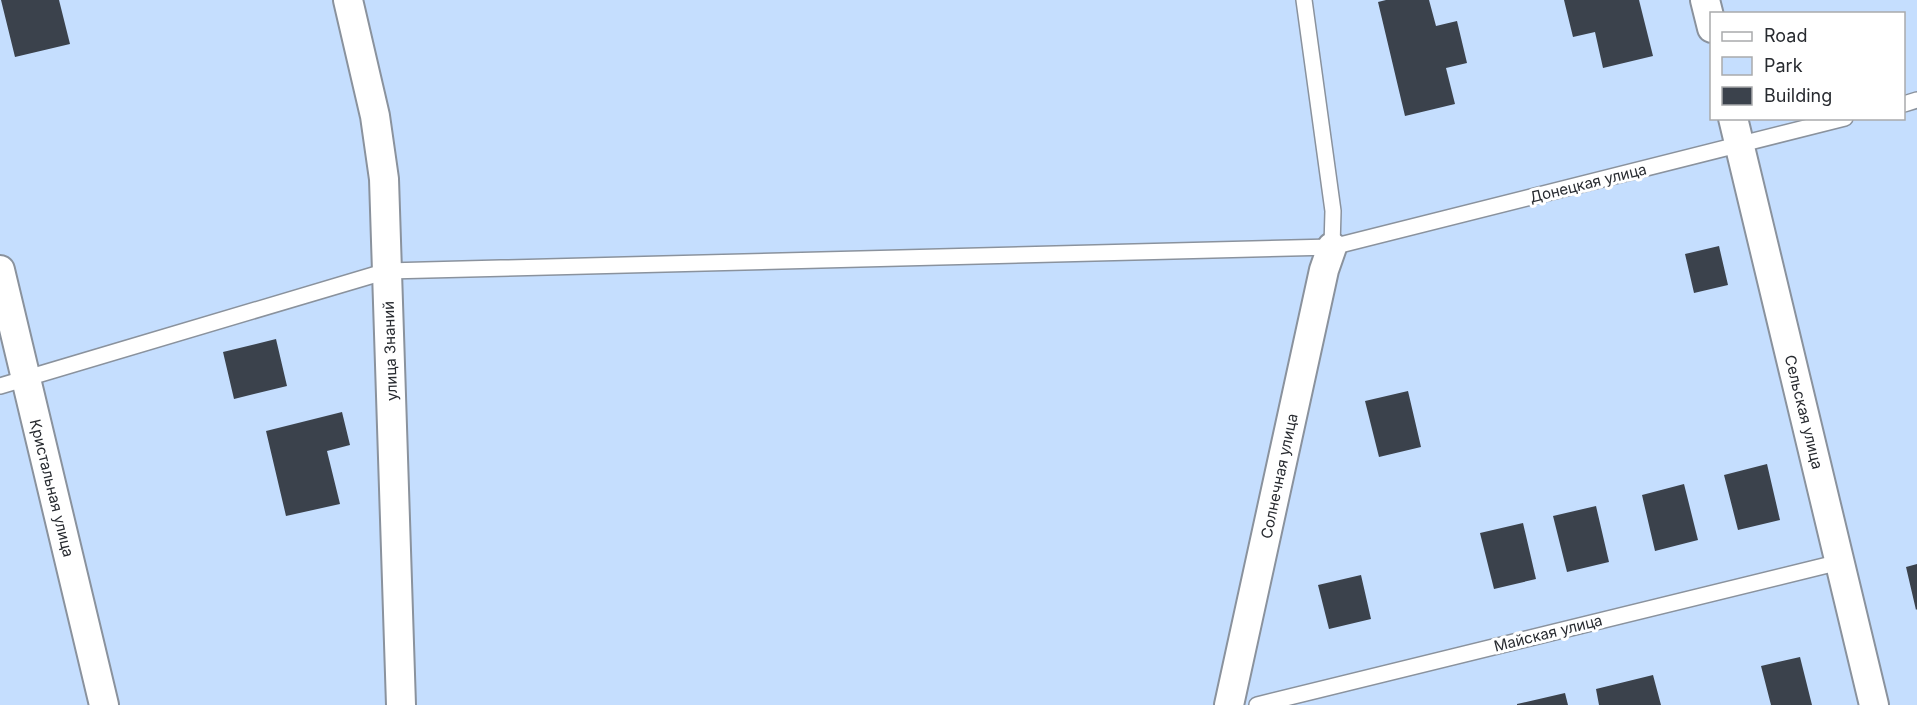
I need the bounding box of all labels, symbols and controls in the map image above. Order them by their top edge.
legend [1710,12,1905,120]
text: Road [1764,25,1807,46]
text: Park [1764,55,1803,76]
text: Building [1764,85,1832,106]
street label: Донецкая улица [1528,159,1648,207]
street label: улица Знаний [379,301,401,401]
street label: Сельская улица [1781,353,1827,471]
street label: Солнечная улица [1256,412,1302,540]
street label: Кристальная улица [26,417,78,559]
street label: Майская улица [1492,610,1604,656]

